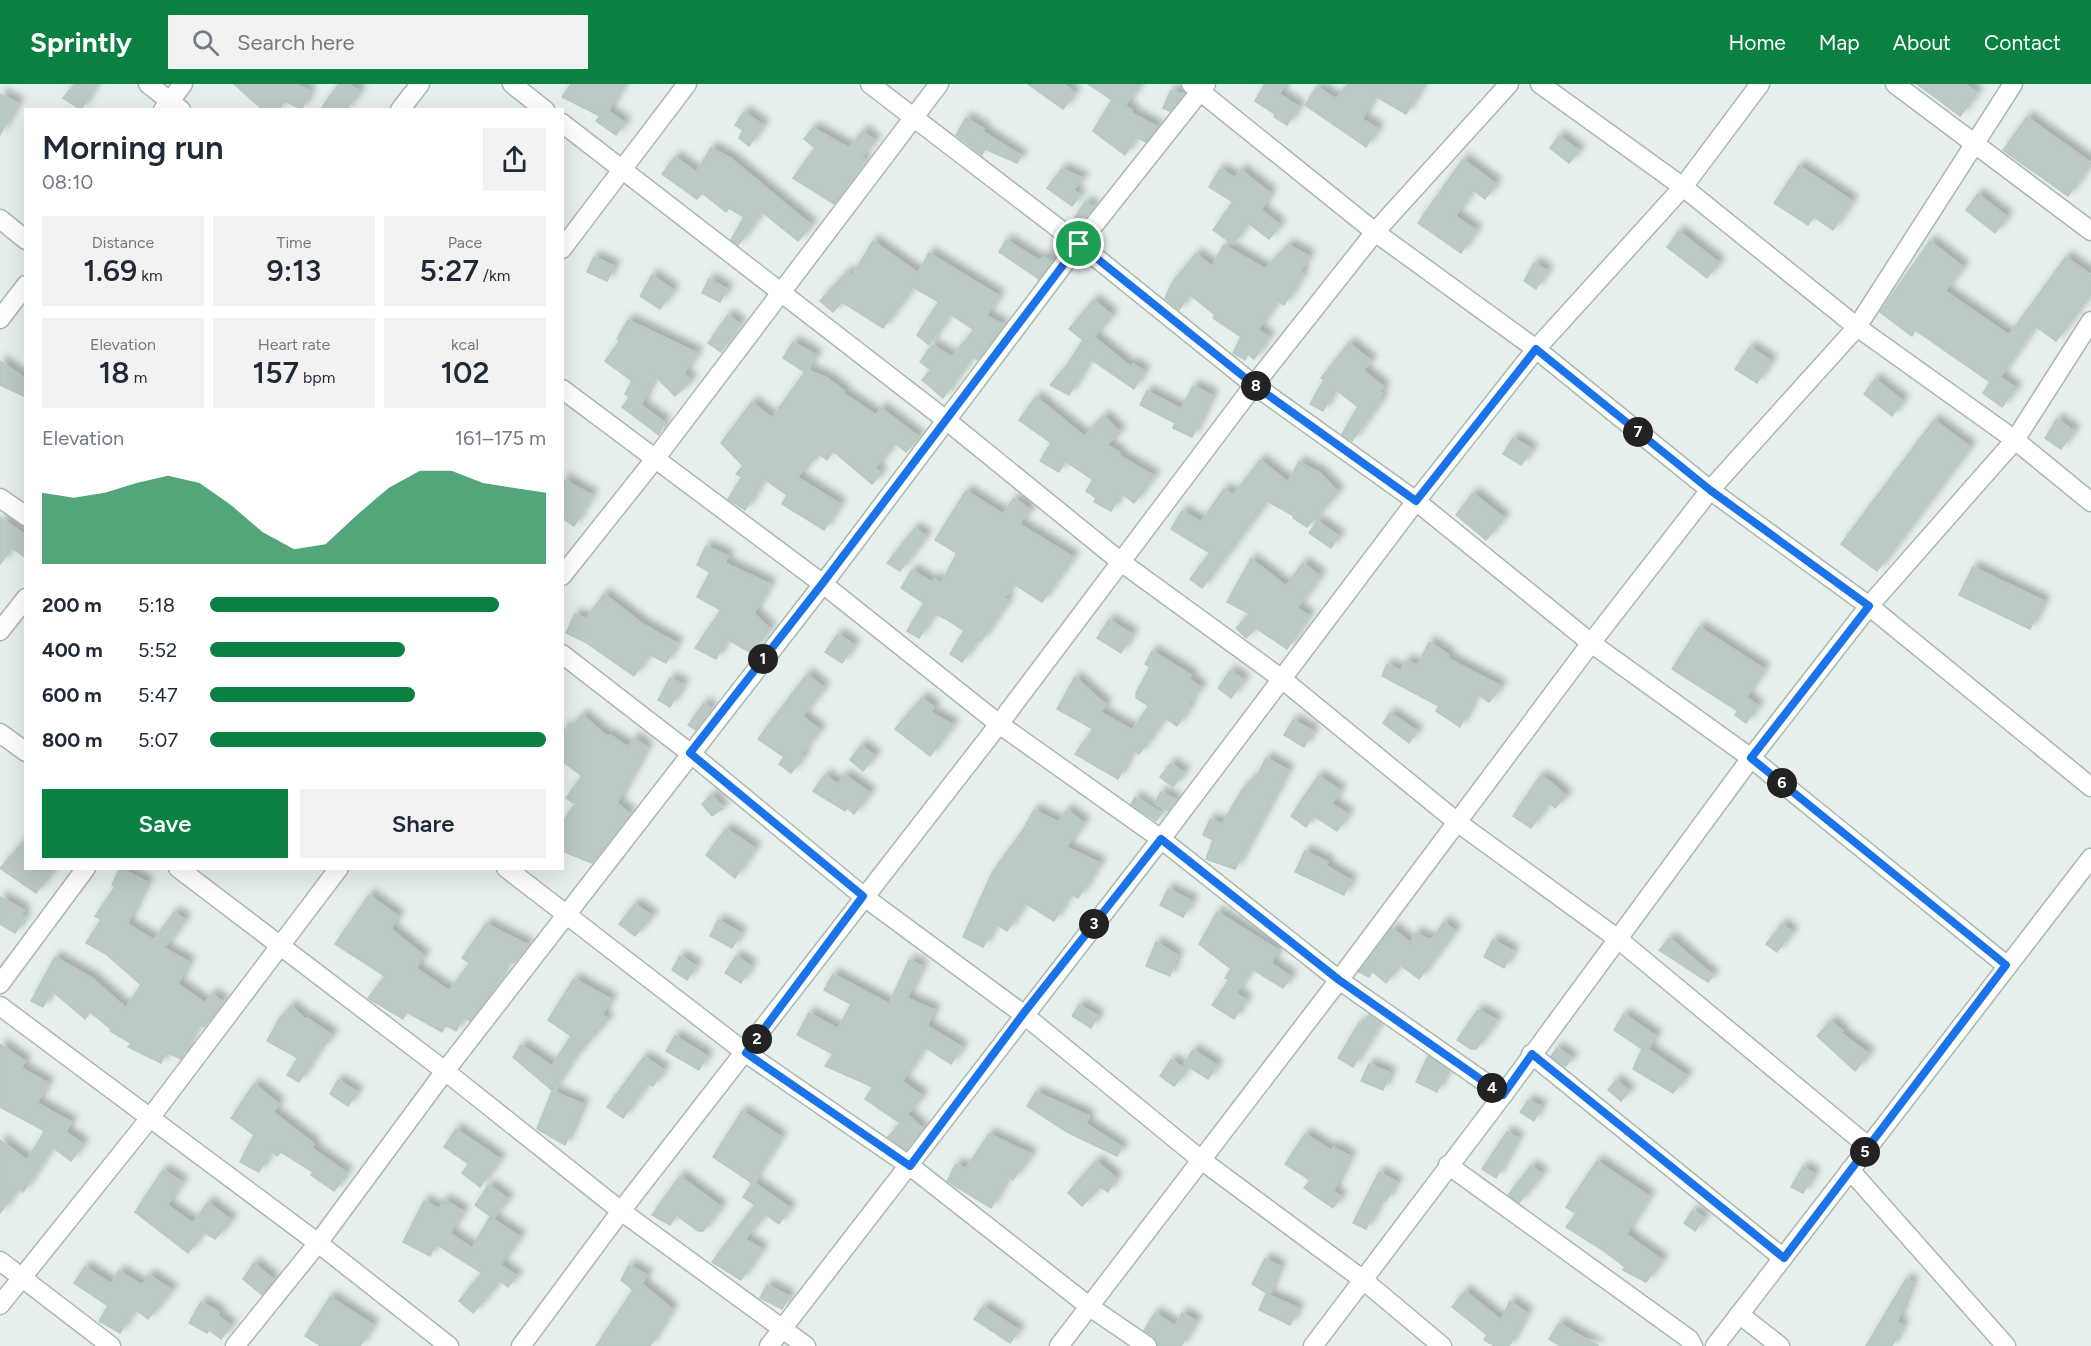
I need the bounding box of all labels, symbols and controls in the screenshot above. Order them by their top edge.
search box [168,15,588,69]
text: Sprintly [30,25,132,59]
icon: search [189,26,222,59]
text: Search here [237,29,354,56]
text: Home [1729,30,1786,55]
text: Map [1819,30,1860,55]
text: About [1893,30,1951,55]
text: Contact [1984,30,2061,55]
text: Morning run [42,128,224,167]
button: share [483,128,546,191]
text: 08:10 [42,170,93,194]
pin [1053,218,1104,269]
icon: arrive [1062,227,1095,260]
text: Distance [92,233,154,252]
text: Time [277,233,311,252]
text: Pace [448,233,482,252]
text: 1.69 [83,252,137,289]
text: 9:13 [267,252,321,289]
text: 5:27 [420,252,479,289]
text: km [137,266,163,285]
text: /km [479,266,510,285]
text: Elevation [90,335,156,354]
text: Heart rate [258,335,330,354]
text: kcal [451,335,479,354]
text: 18 [99,354,130,391]
text: 157 [253,354,299,391]
text: 102 [440,354,490,391]
text: m [130,368,147,387]
text: bpm [299,368,335,387]
pin: 8 [1241,371,1271,401]
text: 8 [1251,376,1261,395]
pin: 7 [1623,417,1653,447]
text: 7 [1634,422,1642,441]
text: Elevation [42,426,124,450]
text: 161–175 m [455,426,546,450]
text: 200 m [42,593,102,617]
text: 5:18 [138,593,175,617]
text: 400 m [42,638,103,662]
text: 5:52 [138,638,177,662]
pin: 1 [748,644,778,674]
text: 1 [760,649,766,668]
text: 600 m [42,683,102,707]
text: 5:47 [138,683,178,707]
text: 800 m [42,728,102,752]
text: 5:07 [138,728,178,752]
pin: 6 [1767,768,1797,798]
text: 6 [1777,773,1787,792]
button: Save [42,789,288,858]
button: Share [300,789,546,858]
pin: 3 [1079,909,1109,939]
text: 3 [1090,914,1098,933]
pin: 2 [742,1024,772,1054]
text: 2 [752,1029,762,1048]
pin: 4 [1477,1073,1507,1103]
text: 4 [1487,1078,1497,1097]
pin: 5 [1850,1137,1880,1167]
text: 5 [1860,1142,1870,1161]

